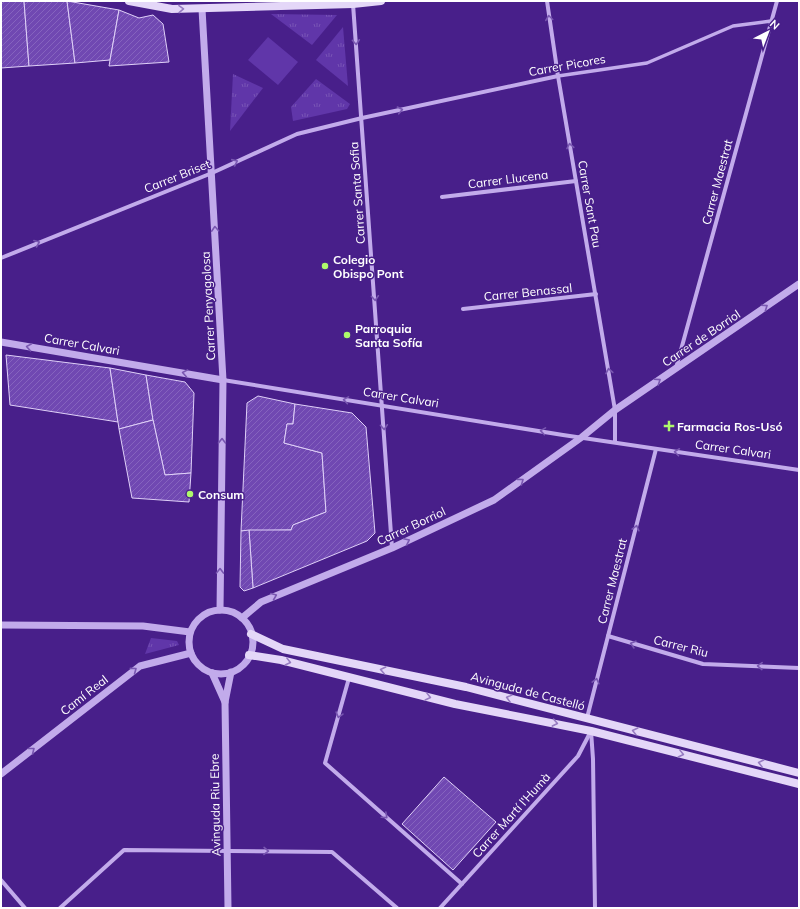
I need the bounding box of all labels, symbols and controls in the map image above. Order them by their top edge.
one-way arrow [178,5,184,13]
north arrow [748,12,788,52]
one-way arrow [545,15,554,21]
text: N [767,17,782,33]
one-way arrow [352,39,361,45]
street label: Carrer Picores [527,51,607,79]
one-way arrow [397,106,403,114]
street label: Carrer Maestrat [698,138,736,226]
street label: Carrer Santa Sofia [346,141,368,245]
one-way arrow [566,143,575,150]
street label: Carrer Briset [142,156,212,196]
one-way arrow [231,159,239,167]
street label: Carrer Sant Pau [575,159,605,249]
street label: Carrer Llucena [467,167,549,191]
one-way arrow [210,226,219,232]
one-way arrow [33,240,41,248]
street label: Carrer Penyagolosa [198,251,218,361]
place label: Colegio Obispo Pont [333,252,404,281]
marker: Colegio Obispo Pont [320,261,330,271]
street label: Carrer Benassal [483,280,573,304]
one-way arrow [370,295,379,301]
one-way arrow [761,305,768,312]
street label: Carrer de Borriol [659,306,743,370]
place label: Parroquia Santa Sofía [355,321,422,350]
street label: Carrer Calvari [43,330,121,358]
marker: Parroquia Santa Sofía [342,330,352,340]
one-way arrow [26,343,32,351]
one-way arrow [605,368,614,374]
one-way arrow [182,369,188,378]
one-way arrow [654,378,661,386]
street label: Carrer Calvari [362,384,440,410]
one-way arrow [343,396,349,404]
place label: Farmacia Ros-Usó [677,419,783,434]
marker: Farmacia Ros-Usó [664,421,674,431]
one-way arrow [380,424,388,430]
one-way arrow [540,427,546,436]
street label: Carrer Calvari [694,436,772,462]
one-way arrow [218,438,226,444]
one-way arrow [674,448,680,457]
one-way arrow [517,478,524,485]
place label: Consum [198,487,244,502]
marker: Consum [185,489,195,499]
street label: Carrer Borriol [374,504,448,548]
one-way arrow [631,525,639,531]
street label: Carrer Maestrat [594,537,630,625]
one-way arrow [402,538,410,546]
one-way arrow [216,568,224,574]
one-way arrow [270,593,277,601]
street label: Carrer Riu [652,632,710,660]
one-way arrow [630,640,637,649]
one-way arrow [285,657,291,665]
one-way arrow [757,662,763,670]
one-way arrow [380,666,386,674]
one-way arrow [130,668,137,675]
street label: Avinguda de Castelló [469,669,587,714]
street label: Camí Real [57,672,111,718]
one-way arrow [592,678,600,684]
one-way arrow [424,692,431,701]
one-way arrow [506,695,513,703]
one-way arrow [335,711,344,718]
one-way arrow [552,719,558,727]
one-way arrow [632,727,639,736]
one-way arrow [27,748,34,755]
one-way arrow [678,749,684,757]
street label: Avinguda Riu Ebre [207,754,223,856]
one-way arrow [758,760,764,768]
street label: Carrer Martí l'Humà [469,769,553,861]
one-way arrow [380,811,388,819]
one-way arrow [263,847,269,855]

